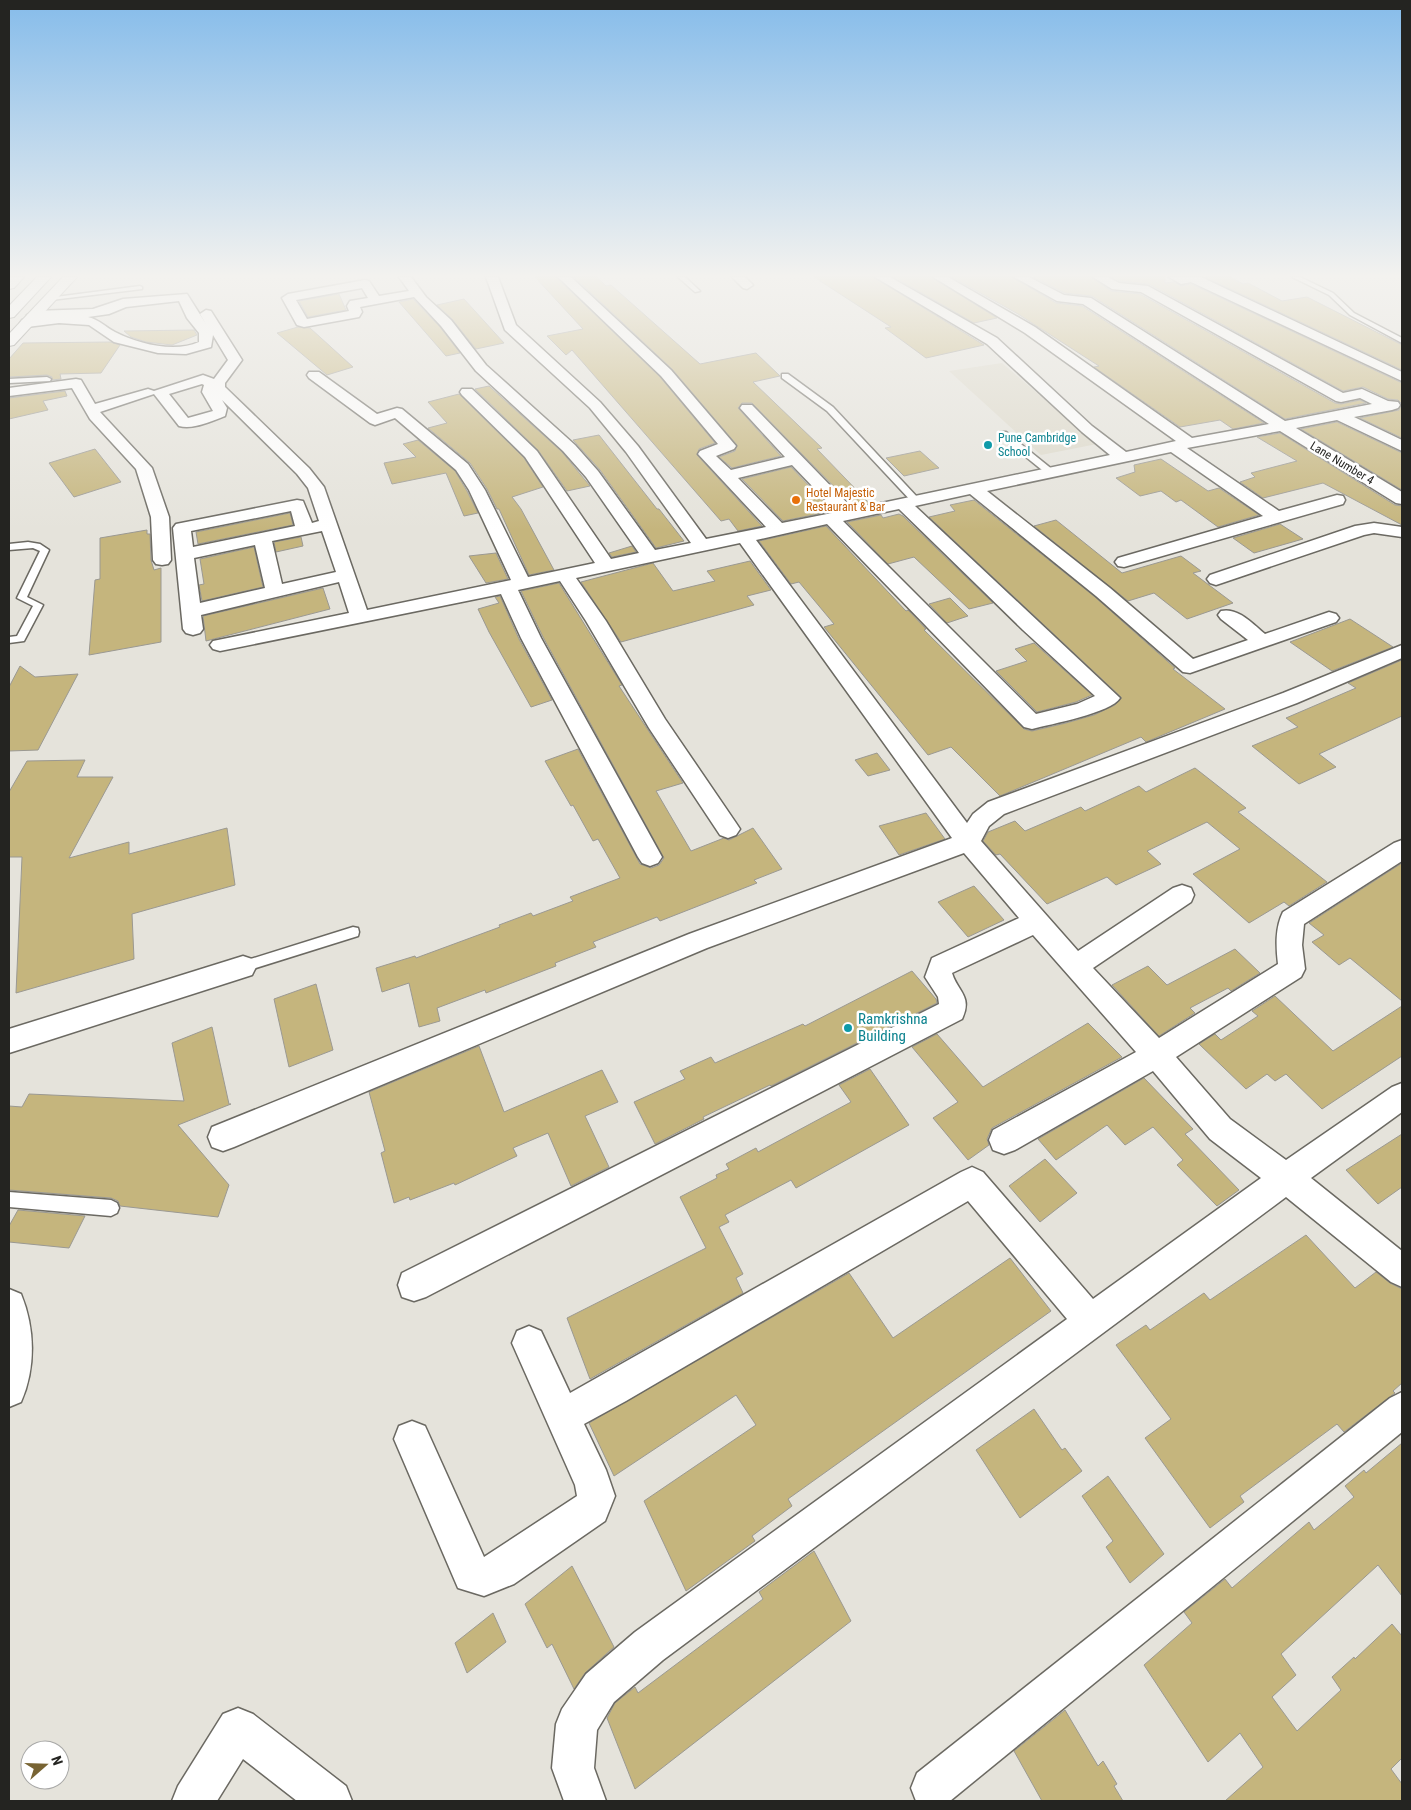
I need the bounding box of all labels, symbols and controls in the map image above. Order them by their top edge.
place label: Pune Cambridge School [998,431,1076,459]
marker: Pune Cambridge School [982,439,994,451]
street label: Lane Number 4 [1308,439,1376,488]
place label: Hotel Majestic Restaurant & Bar [806,486,885,514]
marker: Hotel Majestic Restaurant & Bar [790,494,802,506]
place label: Ramkrishna Building [858,1010,928,1045]
marker: Ramkrishna Building [842,1022,854,1034]
north arrow [20,1740,70,1790]
text: N [48,1754,66,1767]

